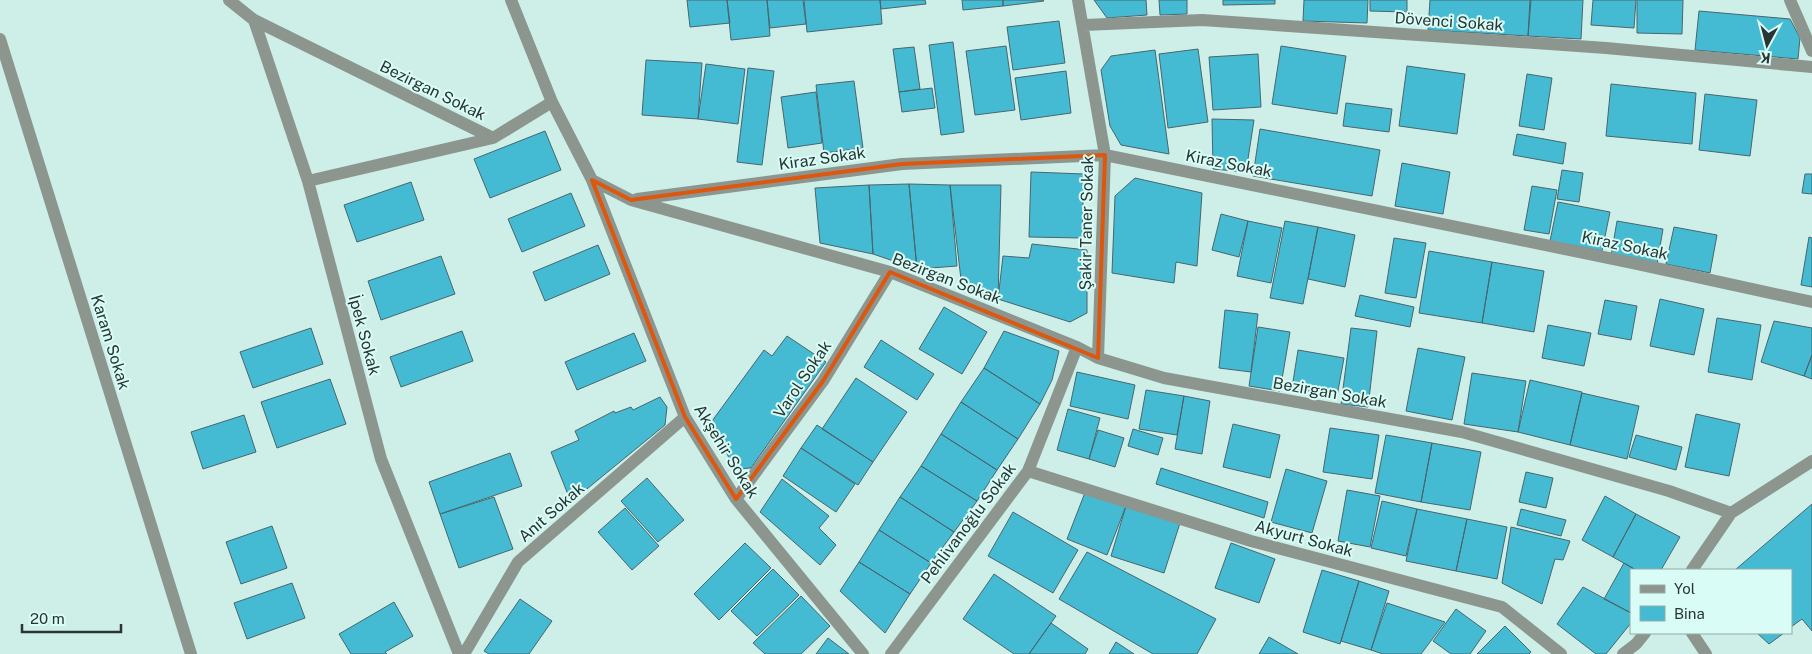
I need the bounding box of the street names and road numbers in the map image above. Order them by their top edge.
street label: Dövenci Sokak [1394,8,1504,35]
street label: Bezirgan Sokak [377,57,489,124]
street label: Kiraz Sokak [777,143,867,174]
street label: Kiraz Sokak [1184,146,1274,181]
street label: Şakir Taner Sokak [1076,155,1097,291]
street label: Kiraz Sokak [1580,227,1670,264]
street label: Bezirgan Sokak [890,249,1004,308]
street label: Karam Sokak [87,292,134,392]
street label: İpek Sokak [345,293,385,377]
street label: Varol Sokak [770,337,835,422]
street label: Bezirgan Sokak [1271,373,1388,412]
street label: Akşehir Sokak [690,401,763,502]
street label: Pehlivanoğlu Sokak [917,459,1020,587]
street label: Anıt Sokak [515,479,588,546]
street label: Akyurt Sokak [1253,516,1355,561]

